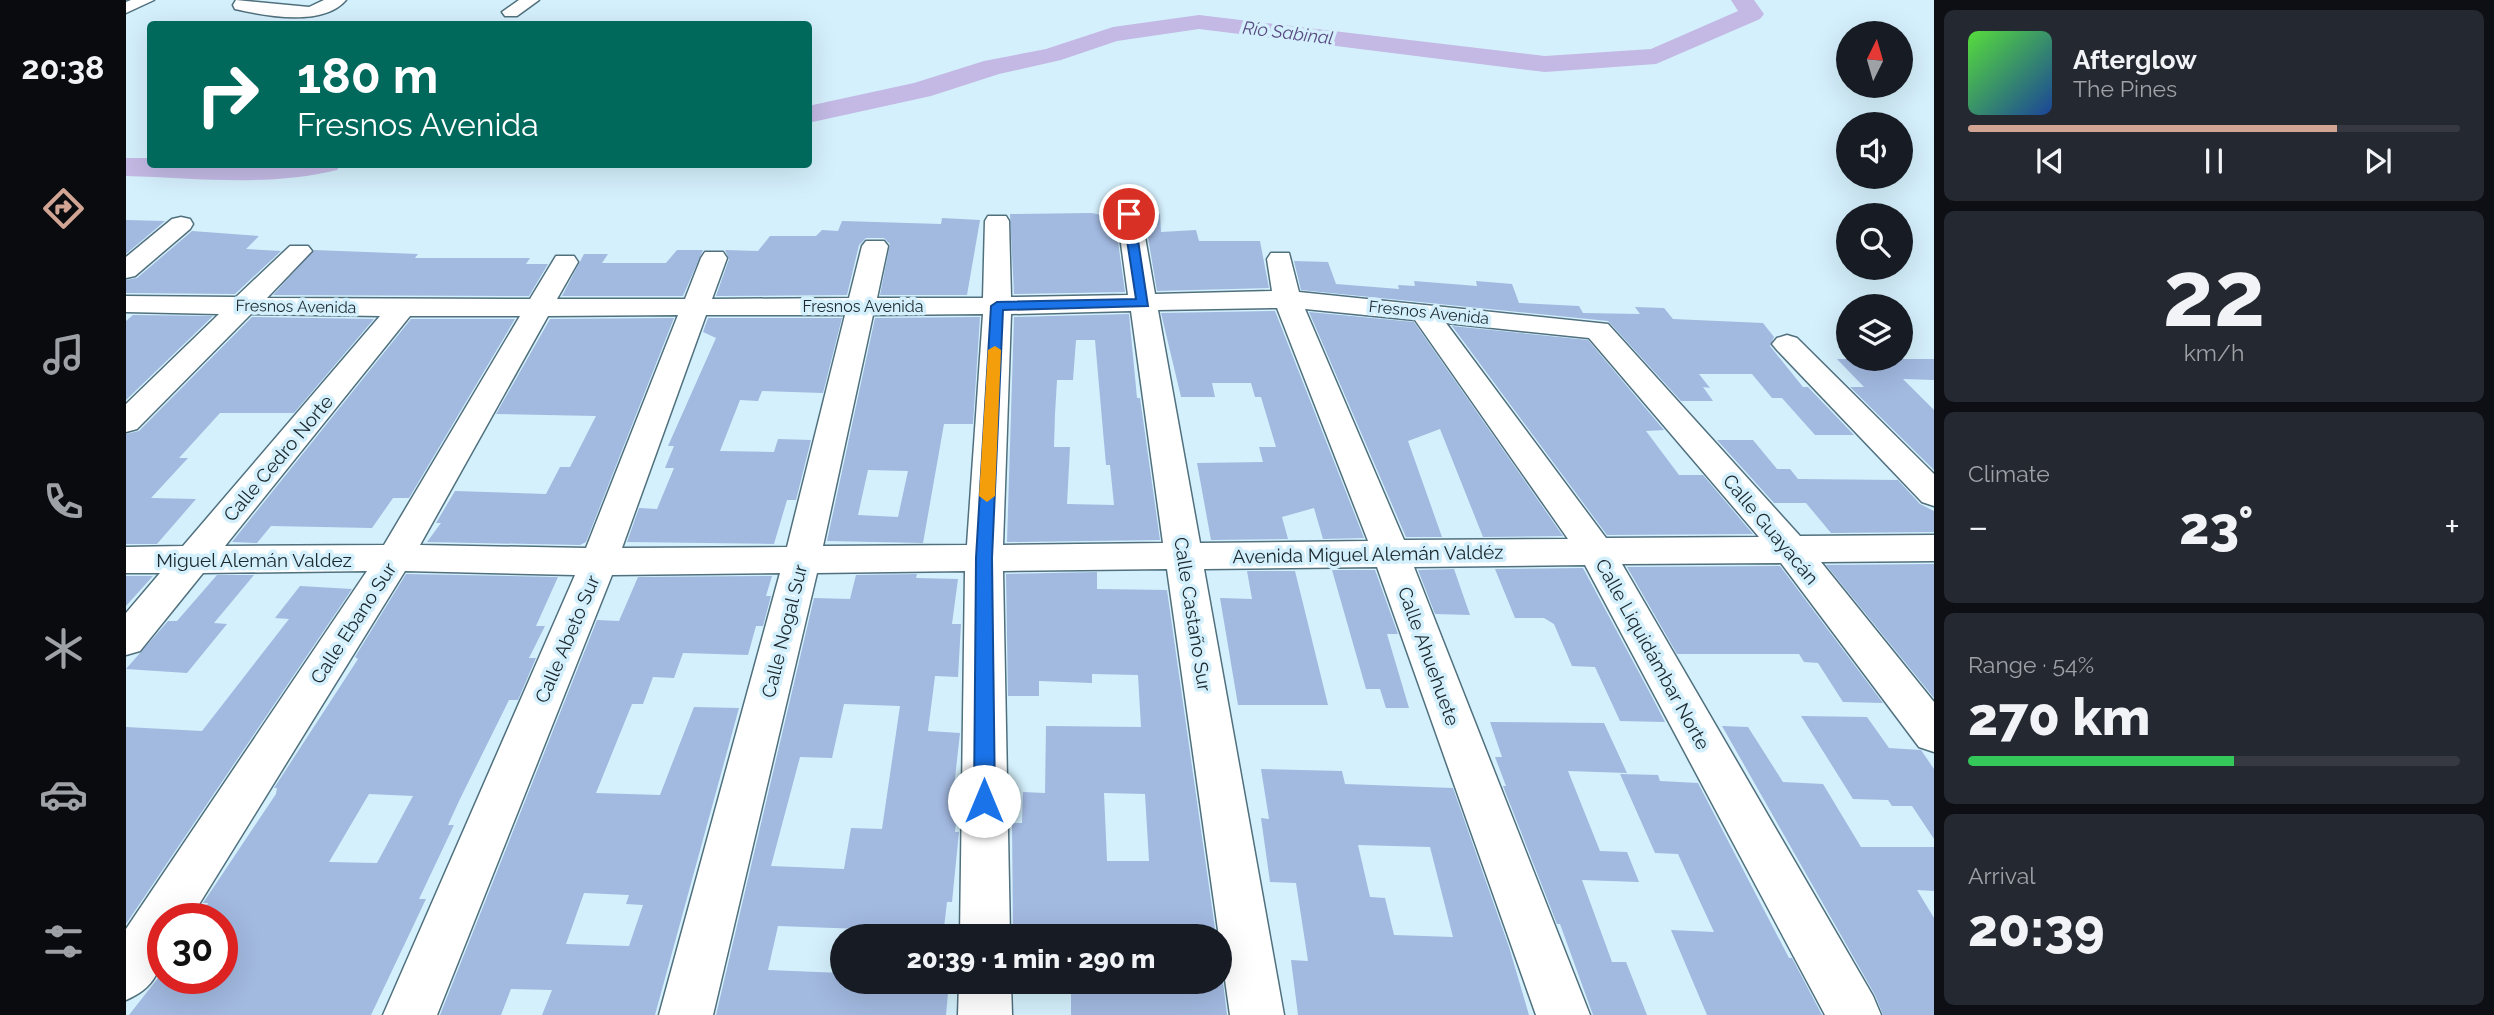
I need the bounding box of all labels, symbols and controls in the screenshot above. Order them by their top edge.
water label: Río Sabinal [1242,17,1335,49]
north arrow [1836,21,1913,98]
map controls [1836,21,1913,371]
text: Afterglow [2073,45,2197,75]
text: 180 m [297,47,438,104]
text: 20:38 [22,49,104,86]
icon: right [182,49,273,140]
text: The Pines [2073,75,2177,102]
text: Fresnos Avenida [297,106,539,143]
button: sound [1836,112,1913,189]
icon: previous [2031,142,2069,180]
icon: pause [2195,142,2233,180]
icon: next [2359,142,2397,180]
icon: directions [39,184,88,233]
pin [1099,184,1159,244]
icon: arrive [1110,195,1148,233]
button: search [1836,203,1913,280]
text: 22 [2163,240,2265,347]
button: layers [1836,294,1913,371]
street label: Fresnos Avenida [235,296,357,317]
street label: Fresnos Avenida [803,297,923,316]
street label: Fresnos Avenida [1368,297,1490,328]
icon: music [39,330,88,379]
text: km/h [2184,339,2244,366]
street label: Calle Cedro Norte [219,390,337,526]
text: Climate [1968,460,2050,487]
street label: Calle Guayacán [1719,469,1823,589]
icon: phone [39,477,88,526]
text: 23° [2179,495,2253,556]
text: − [1968,504,1988,549]
text: + [2444,504,2460,549]
street label: Calle Castaño Sur [1170,535,1216,693]
street label: Avenida Miguel Alemán Valdéz [1232,541,1504,567]
street label: Miguel Alemán Valdez [156,549,352,571]
street label: Calle Liquidámbar Norte [1591,555,1715,753]
street label: Calle Ebano Sur [306,558,401,688]
street label: Calle Nogal Sur [757,562,811,700]
street label: Calle Abeto Sur [530,572,604,706]
street label: Calle Ahuehuete [1394,584,1464,728]
icon: climate [39,624,88,673]
text: Range · 54% [1968,651,2094,678]
text: 270 km [1968,686,2150,747]
position arrow [947,764,1021,838]
icon: car [39,770,88,819]
text: Arrival [1968,862,2035,889]
text: 20:39 [1968,897,2105,958]
speed limit sign: 30 [147,903,238,994]
icon: filters [39,917,88,966]
text: 20:39 · 1 min · 290 m [907,944,1155,974]

